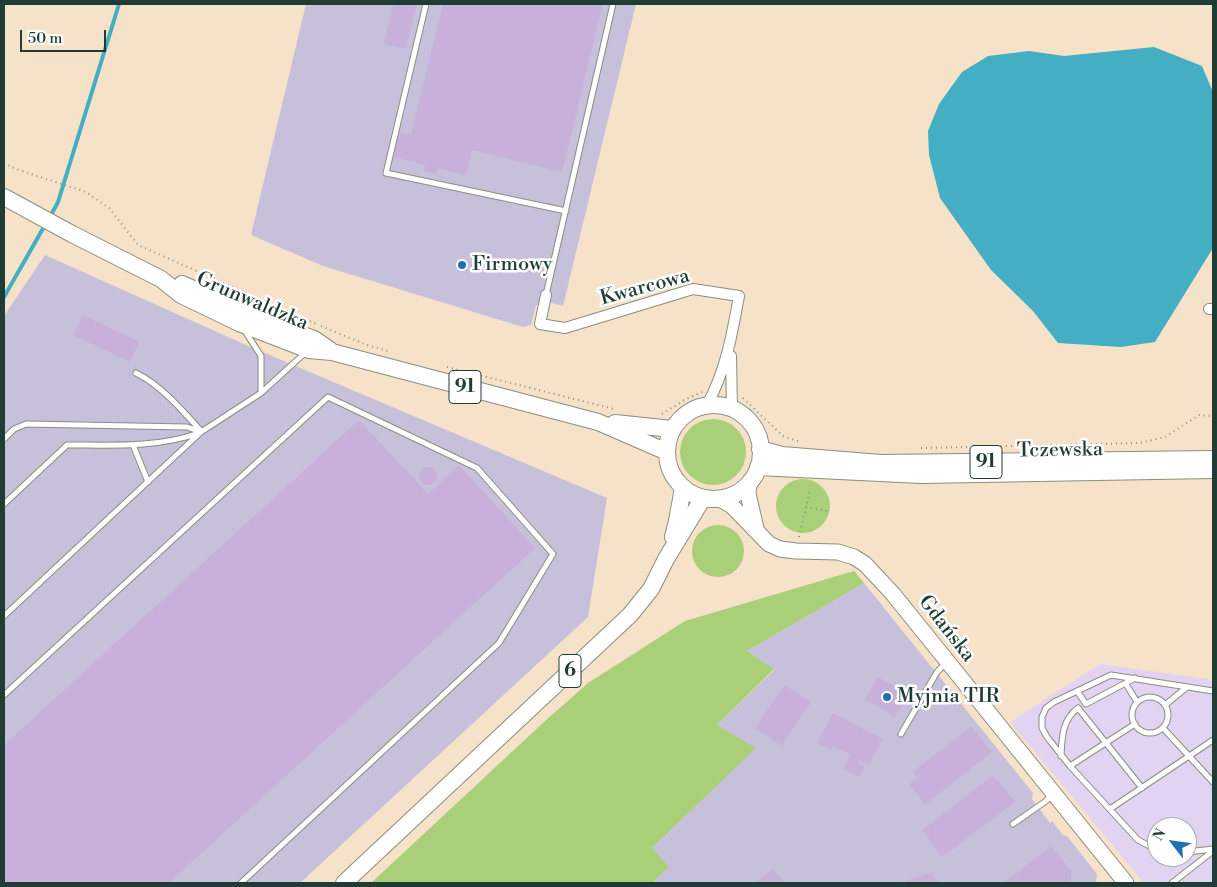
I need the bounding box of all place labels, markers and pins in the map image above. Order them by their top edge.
place label: Firmowy [472,253,552,277]
marker: Firmowy [456,259,468,271]
place label: Myjnia TIR [897,685,999,709]
marker: Myjnia TIR [881,691,893,703]

